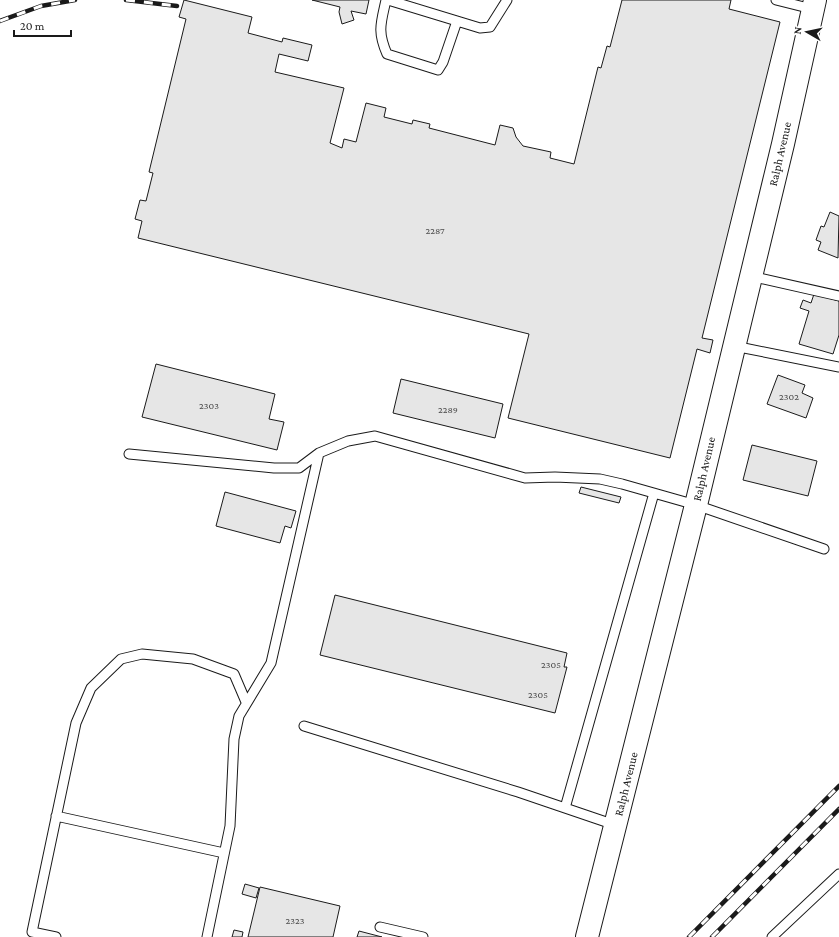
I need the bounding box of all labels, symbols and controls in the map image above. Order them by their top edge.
scale bar [14,12,71,38]
north arrow [787,12,827,52]
text: 20 m [20,19,45,33]
text: N [791,25,804,35]
street label: Ralph Avenue [766,120,794,188]
house number: 2287 [425,225,445,236]
house number: 2302 [779,391,799,402]
house number: 2303 [199,400,219,411]
house number: 2289 [438,404,458,415]
street label: Ralph Avenue [690,435,718,503]
house number: 2305 [541,659,561,670]
house number: 2305 [528,689,548,700]
street label: Ralph Avenue [611,750,641,818]
house number: 2323 [286,915,305,926]

